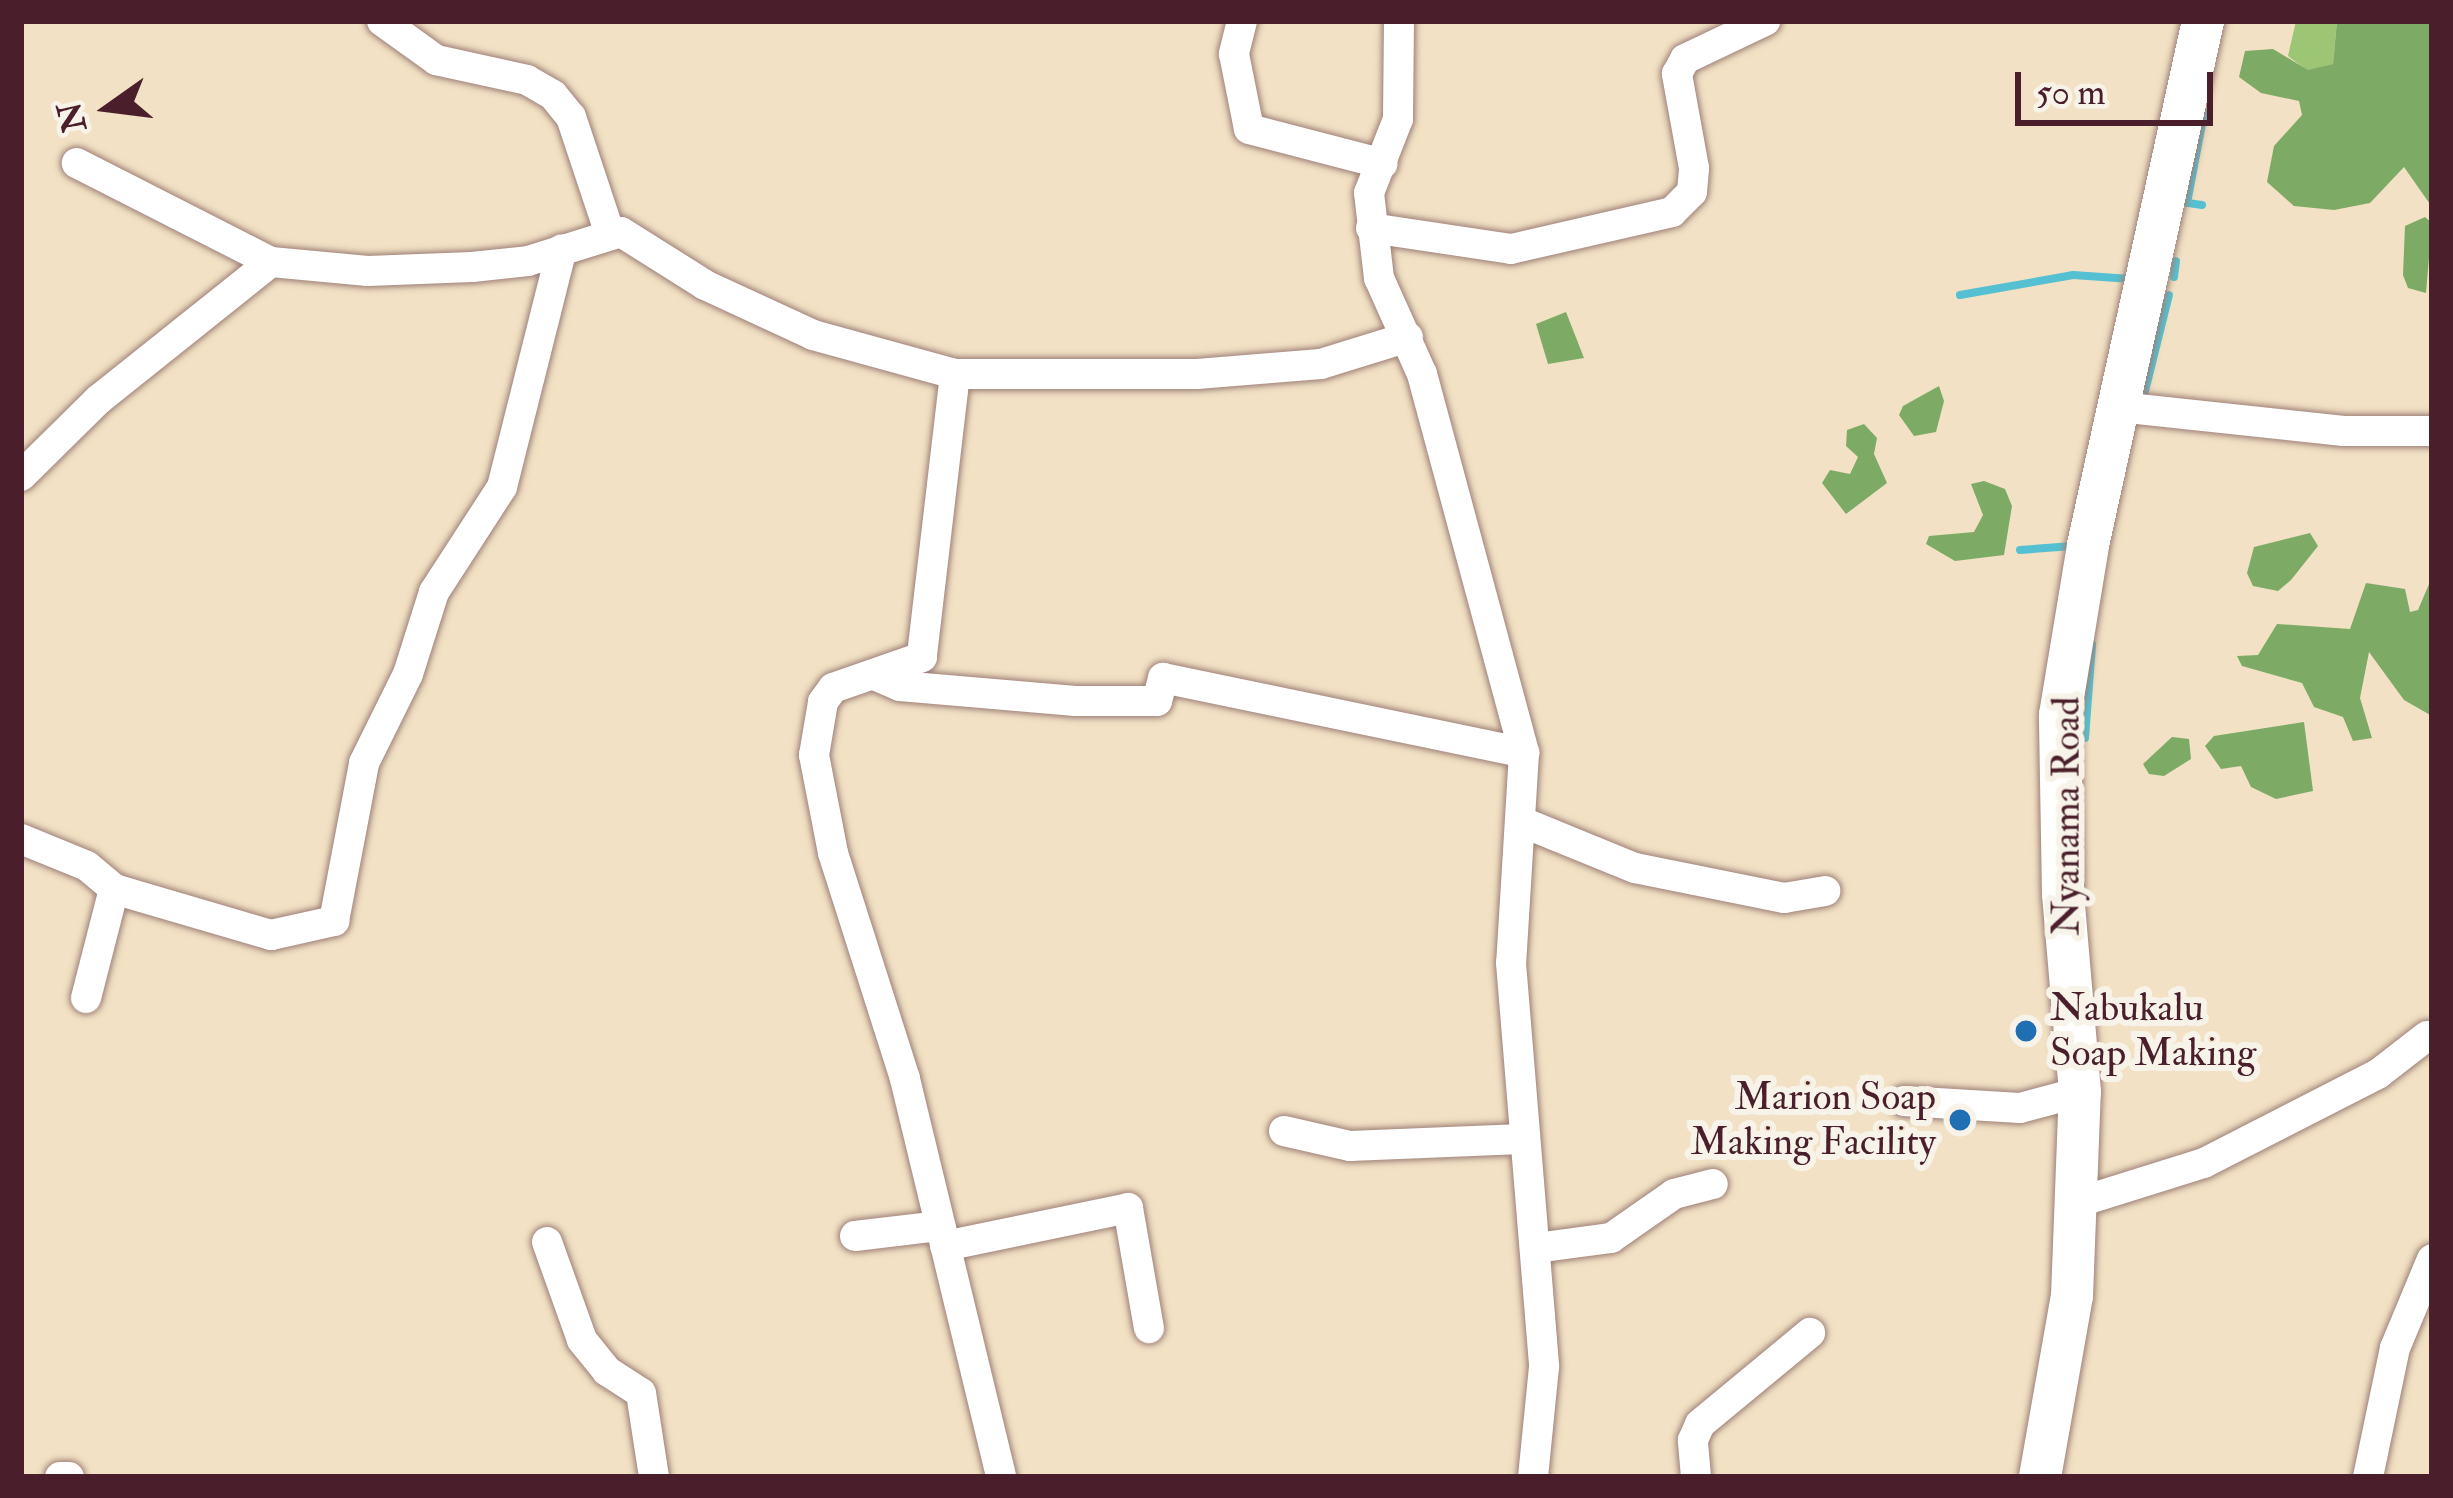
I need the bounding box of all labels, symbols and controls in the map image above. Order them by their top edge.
north arrow [48,48,168,168]
scale bar [2021,48,2219,122]
text: 50 m [2036,70,2105,115]
text: N [49,98,96,136]
street label: Nyanama Road [2044,696,2090,936]
place label: Nabukalu Soap Making [2050,986,2256,1077]
marker: Nabukalu Soap Making [2013,1018,2039,1044]
place label: Marion Soap Making Facility [1690,1075,1936,1166]
marker: Marion Soap Making Facility [1947,1107,1973,1133]

